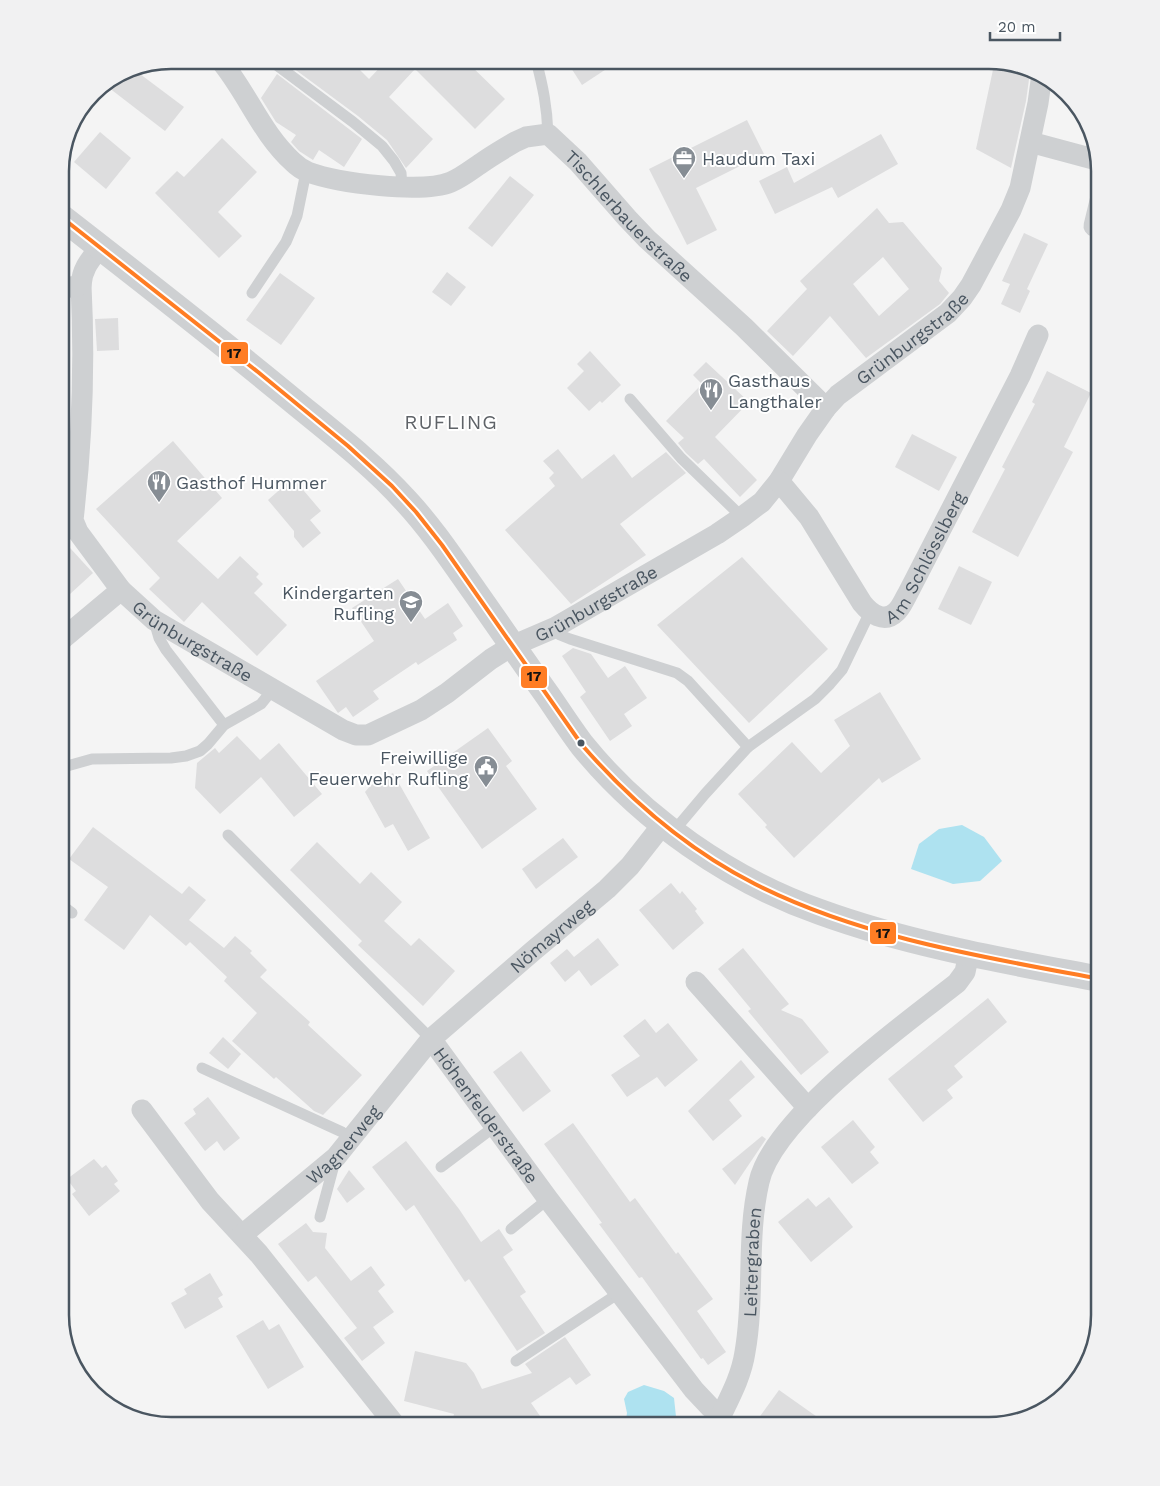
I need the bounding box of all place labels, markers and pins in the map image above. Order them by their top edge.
office icon: Haudum Taxi [671,145,697,179]
place label: Haudum Taxi [702,148,815,169]
place label: Gasthaus Langthaler [728,370,822,412]
restaurant icon: Gasthaus Langthaler [698,377,724,411]
restaurant icon: Gasthof Hummer [146,469,172,503]
place label: Gasthof Hummer [176,472,327,493]
place label: Kindergarten Rufling [282,582,394,624]
school or university icon: Kindergarten Rufling [398,589,424,623]
unlabelled marker [576,738,586,748]
place label: Freiwillige Feuerwehr Rufling [308,747,468,789]
public building icon: Freiwillige Feuerwehr Rufling [473,754,499,788]

